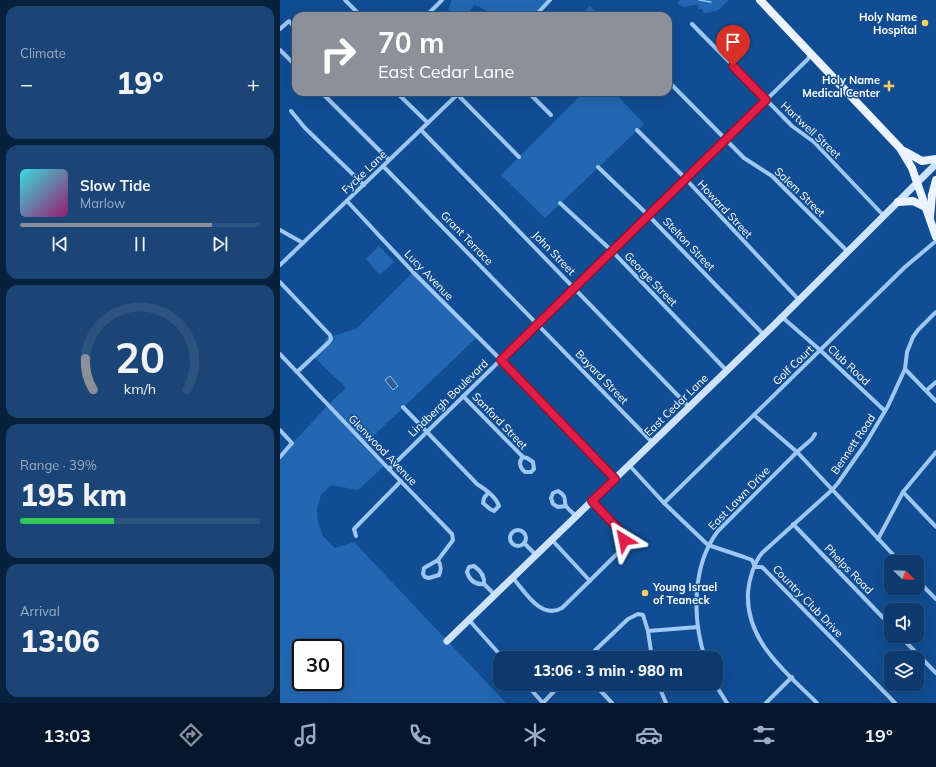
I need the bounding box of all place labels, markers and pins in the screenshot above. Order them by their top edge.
place label: Holy Name Hospital [859,10,917,37]
marker: Holy Name Hospital [920,18,930,28]
pin [716,25,750,66]
place label: Holy Name Medical Center [802,73,881,100]
marker: Holy Name Medical Center [883,80,895,92]
place label: Young Israel of Teaneck [652,580,717,607]
marker: Young Israel of Teaneck [640,588,650,598]

